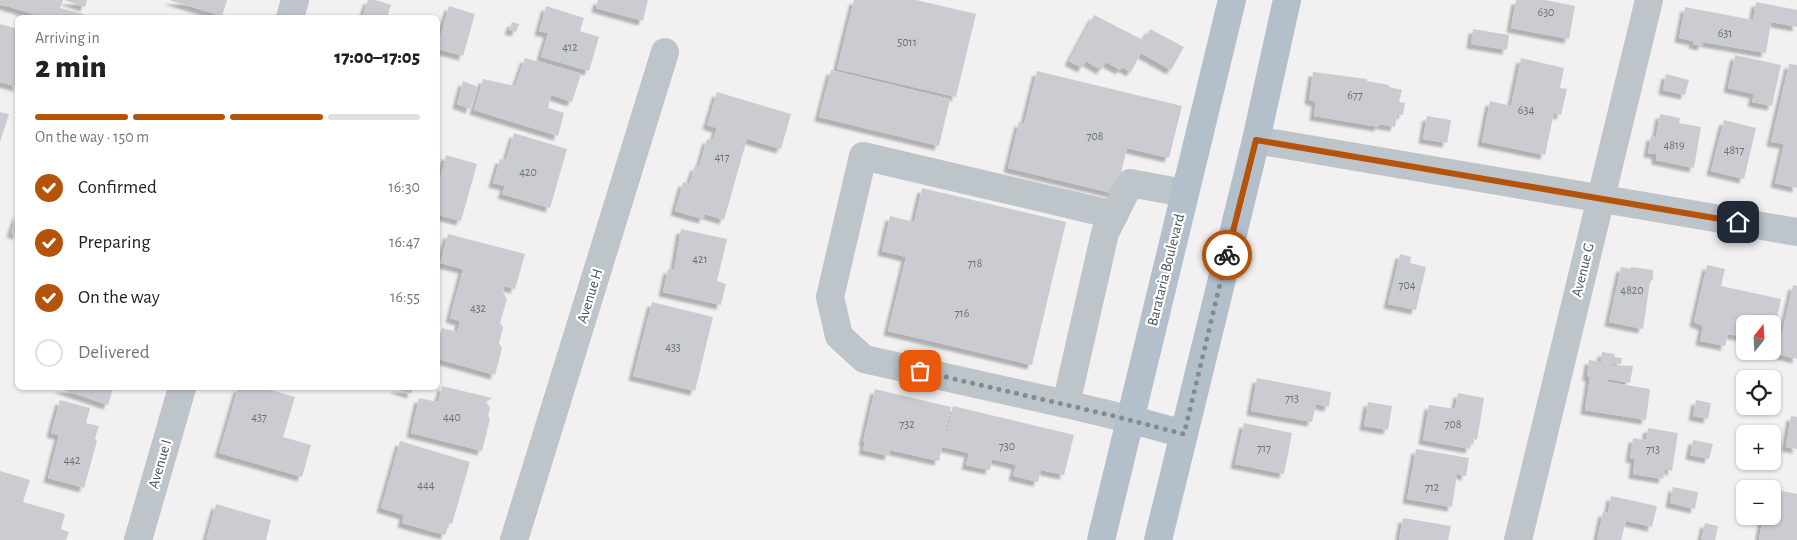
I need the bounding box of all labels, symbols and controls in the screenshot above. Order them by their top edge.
house number: 630 [1538,6,1554,18]
house number: 631 [1718,27,1732,39]
text: Arriving in [35,30,100,46]
house number: 5011 [897,36,917,48]
house number: 412 [562,41,578,53]
text: 17:00–17:05 [334,48,420,67]
text: 2 min [35,51,107,83]
house number: 677 [1347,89,1363,101]
house number: 634 [1518,104,1534,116]
text: On the way · 150 m [35,129,149,145]
house number: 708 [1086,130,1104,142]
house number: 4819 [1663,139,1685,151]
house number: 4817 [1724,144,1744,156]
house number: 417 [715,151,729,163]
house number: 420 [519,166,537,178]
icon: check [35,174,63,202]
text: Confirmed [78,178,157,197]
text: 16:30 [388,179,420,195]
pin [1717,201,1759,243]
icon: home [1724,208,1752,236]
street label: Barataria Boulevard [1145,212,1187,328]
icon: check [35,229,63,257]
courier [1202,230,1252,280]
text: Preparing [78,233,151,252]
text: 16:47 [389,234,420,250]
icon: bike [1213,241,1241,269]
street label: Avenue G [1569,241,1597,299]
house number: 421 [692,253,708,265]
house number: 718 [968,257,983,269]
street label: Avenue H [575,267,605,325]
house number: 704 [1398,279,1416,291]
icon: check [35,284,63,312]
house number: 4820 [1620,284,1644,296]
text: On the way [78,288,160,307]
text: 16:55 [390,289,420,305]
house number: 432 [470,302,487,314]
house number: 716 [955,307,970,319]
north arrow [1736,315,1781,360]
map controls [1736,315,1781,525]
house number: 433 [665,341,681,353]
text: Delivered [78,343,150,362]
pin [899,350,941,392]
icon: bag [906,357,934,385]
button: locate [1736,370,1781,415]
house number: 713 [1285,392,1299,404]
house number: 437 [251,411,267,423]
house number: 440 [443,411,461,423]
house number: 732 [899,418,915,430]
house number: 708 [1444,418,1462,430]
button: + [1736,425,1781,470]
street label: Avenue I [146,438,174,490]
house number: 730 [999,440,1015,452]
house number: 717 [1257,442,1271,454]
house number: 713 [1646,443,1660,455]
house number: 442 [63,454,81,466]
house number: 444 [417,479,435,491]
button: − [1736,480,1781,525]
house number: 712 [1425,481,1440,493]

